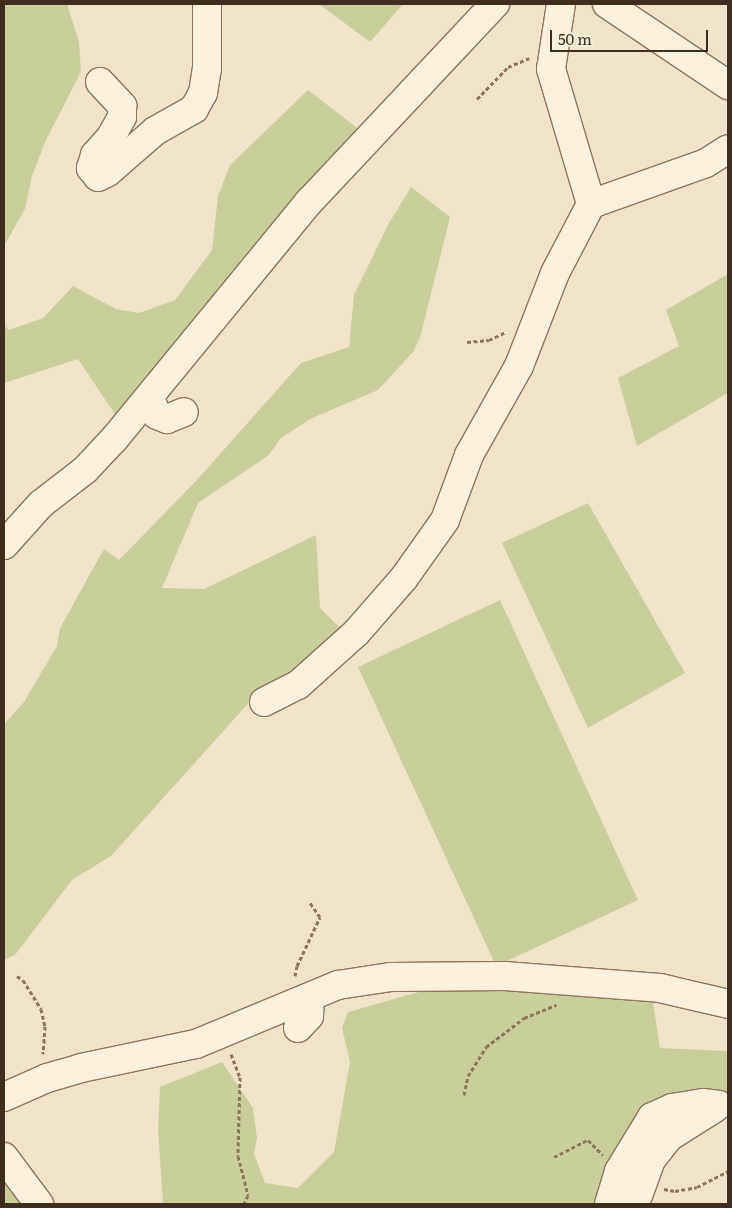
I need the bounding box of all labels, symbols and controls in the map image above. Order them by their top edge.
scale bar [552,20,710,52]
text: 50 m [558,27,592,50]

